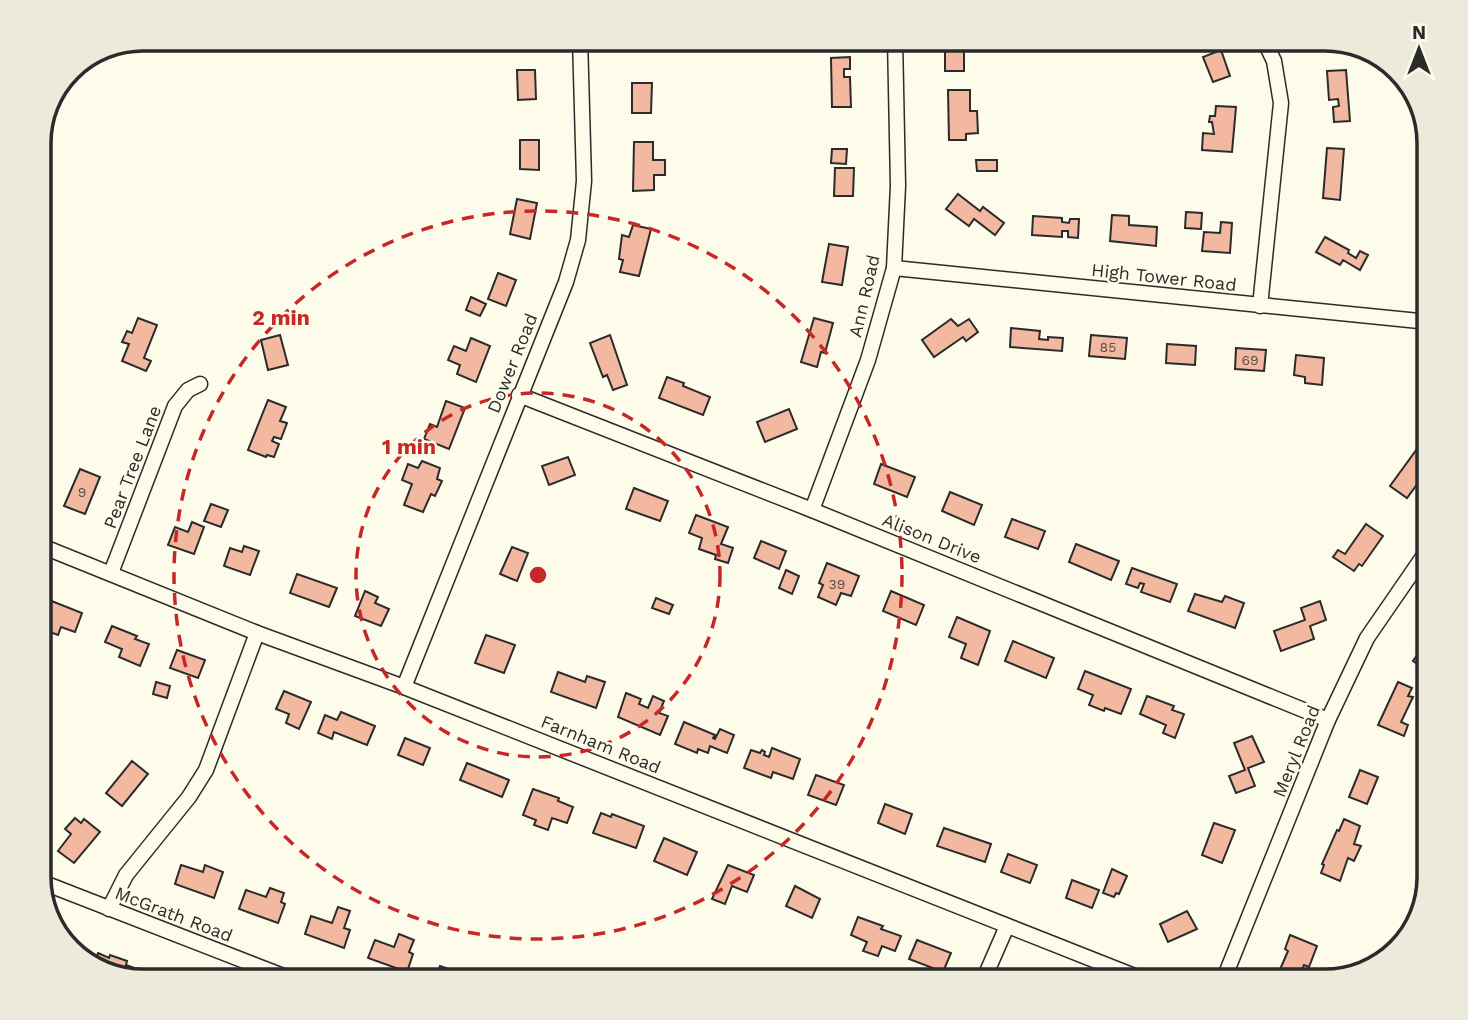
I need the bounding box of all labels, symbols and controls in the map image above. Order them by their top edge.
north arrow [1384,14,1454,84]
text: N [1412,21,1426,44]
street label: Ann Road [844,253,884,339]
street label: High Tower Road [1090,259,1238,295]
text: 2 min [252,305,310,330]
street label: Dower Road [482,310,542,416]
house number: 85 [1100,339,1116,355]
house number: 69 [1241,352,1259,368]
street label: Pear Tree Lane [99,403,165,531]
text: 1 min [382,434,436,459]
house number: 9 [78,484,86,500]
street label: Alison Drive [880,509,984,567]
centre of rings [526,563,550,587]
house number: 39 [829,576,845,592]
street label: Meryl Road [1268,702,1324,800]
street label: Farnham Road [538,710,664,778]
street label: McGrath Road [112,882,236,946]

